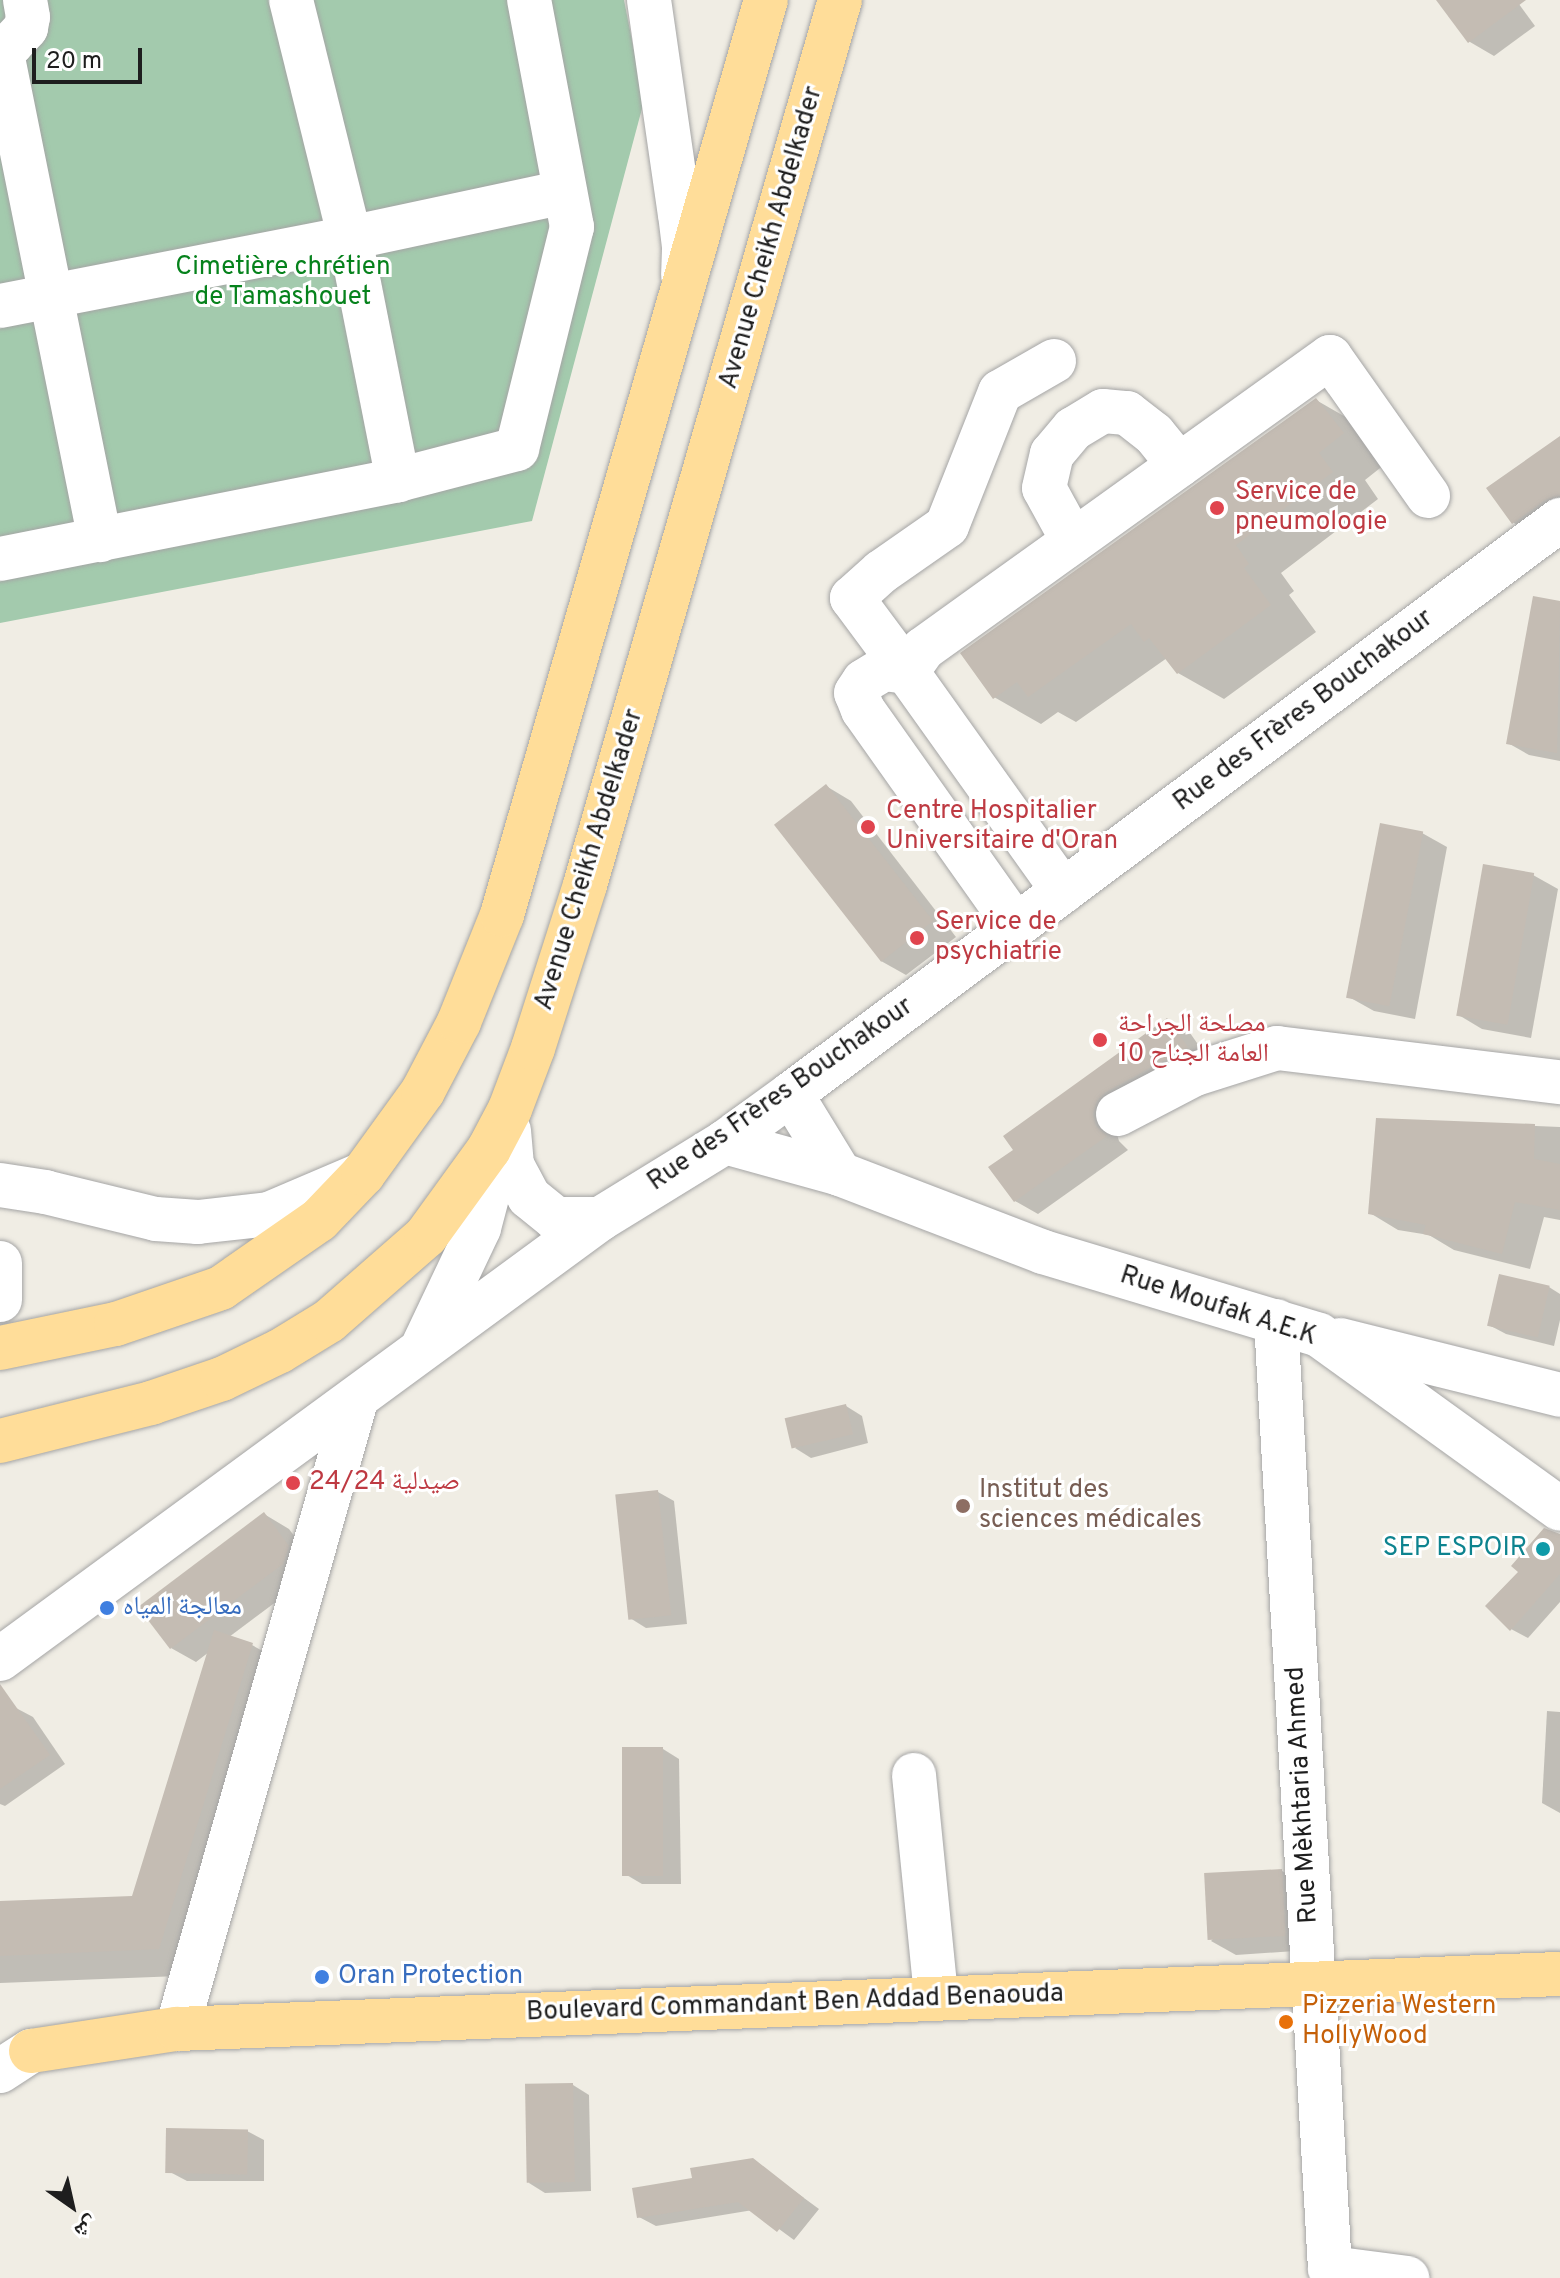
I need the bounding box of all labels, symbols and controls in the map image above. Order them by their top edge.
scale bar [36,32,146,82]
text: 20 m [46,47,102,77]
street label: Avenue Cheikh Abdelkader [714,83,830,393]
park label: Cimetière chrétien de Tamashouet [175,252,391,314]
place label: Service de pneumologie [1235,477,1387,538]
marker: Service de pneumologie [1206,497,1228,519]
street label: Rue des Frères Bouchakour [1168,603,1440,819]
street label: Avenue Cheikh Abdelkader [529,705,651,1015]
place label: Centre Hospitalier Universitaire d'Oran [886,796,1118,858]
marker: Centre Hospitalier Universitaire d'Oran [857,816,879,838]
place label: Service de psychiatrie [935,907,1062,968]
marker: Service de psychiatrie [906,927,928,949]
street label: Rue des Frères Bouchakour [642,991,920,1199]
place label: مصلحة الجراحة العامة الجناح 10 [1118,1009,1269,1070]
marker: مصلحة الجراحة العامة الجناح 10 [1089,1029,1111,1051]
street label: Rue Moufak A.E.K [1115,1260,1321,1354]
place label: صيدلية 24/24 [309,1467,460,1499]
marker: صيدلية 24/24 [284,1474,302,1492]
place label: Institut des sciences médicales [979,1475,1202,1536]
marker: Institut des sciences médicales [954,1497,972,1515]
place label: SEP ESPOIR [1383,1533,1527,1565]
marker: SEP ESPOIR [1534,1540,1552,1558]
place label: معالجة المياه [123,1592,242,1624]
marker: معالجة المياه [98,1599,116,1617]
street label: Rue Mèkhtaria Ahmed [1281,1665,1325,1925]
place label: Oran Protection [338,1961,523,1993]
marker: Oran Protection [313,1968,331,1986]
street label: Boulevard Commandant Ben Addad Benaouda [525,1979,1065,2029]
place label: Pizzeria Western HollyWood [1302,1991,1497,2052]
marker: Pizzeria Western HollyWood [1277,2013,1295,2031]
north arrow [32,2166,112,2246]
text: ش [68,2209,103,2244]

